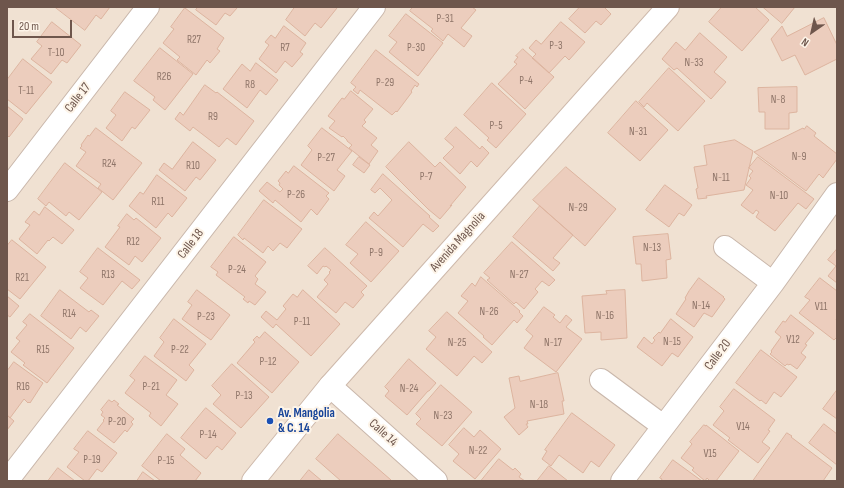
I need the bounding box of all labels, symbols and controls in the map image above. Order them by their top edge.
scale bar [14,12,74,38]
house number: P-31 [436,12,454,26]
north arrow [792,12,832,52]
text: 20 m [19,19,39,34]
house number: R27 [187,33,201,47]
text: N [799,35,811,49]
house number: P-3 [549,39,563,53]
house number: R7 [280,41,290,55]
house number: P-30 [407,41,425,55]
house number: T-10 [48,46,64,60]
house number: N-33 [685,56,703,70]
house number: R26 [157,70,171,84]
house number: P-4 [519,74,533,88]
house number: P-29 [376,76,394,90]
house number: R8 [245,78,255,92]
street label: Calle 17 [62,80,94,116]
house number: T-11 [18,84,34,98]
house number: N-8 [771,93,785,107]
house number: R9 [208,110,218,124]
house number: P-5 [489,119,503,133]
house number: N-31 [629,125,647,139]
house number: N-9 [792,150,806,164]
house number: P-27 [317,151,335,165]
house number: R24 [102,157,116,171]
house number: R10 [186,159,200,173]
house number: P-7 [420,170,432,184]
house number: N-11 [712,171,730,185]
house number: P-26 [287,188,305,202]
house number: N-10 [770,189,788,203]
house number: R11 [152,195,164,209]
house number: N-29 [568,201,588,215]
street label: Avenida Magnolia [427,209,489,275]
street label: Calle 18 [175,226,207,262]
house number: R12 [126,235,140,249]
house number: N-13 [643,241,661,255]
house number: P-9 [369,246,383,260]
house number: P-24 [228,263,246,277]
house number: R13 [101,268,115,282]
house number: N-27 [510,268,528,282]
house number: R21 [15,271,29,285]
house number: N-14 [692,299,710,313]
house number: V11 [815,300,827,314]
house number: N-26 [479,305,499,319]
house number: R14 [62,307,76,321]
house number: N-16 [596,309,614,323]
house number: P-23 [197,310,215,324]
house number: P-11 [294,315,310,329]
house number: V12 [786,333,800,347]
house number: N-15 [663,335,681,349]
house number: N-25 [448,336,466,350]
house number: N-17 [544,336,562,350]
street label: Calle 20 [701,337,735,373]
house number: R15 [36,343,50,357]
house number: P-22 [171,343,189,357]
house number: P-12 [259,355,277,369]
house number: R16 [16,380,30,394]
house number: P-21 [142,380,160,394]
house number: N-24 [400,382,418,396]
house number: P-13 [235,389,253,403]
house number: N-18 [530,398,548,412]
place label: Av. Mangolia & C. 14 [278,406,335,437]
house number: N-23 [434,409,452,423]
house number: P-20 [108,415,126,429]
marker: Av. Mangolia & C. 14 [265,416,275,426]
street label: Calle 14 [365,416,401,450]
house number: V14 [736,420,750,434]
house number: P-14 [199,428,217,442]
house number: N-22 [469,444,487,458]
house number: V15 [703,447,717,461]
house number: P-19 [83,453,101,467]
house number: P-15 [158,454,174,468]

